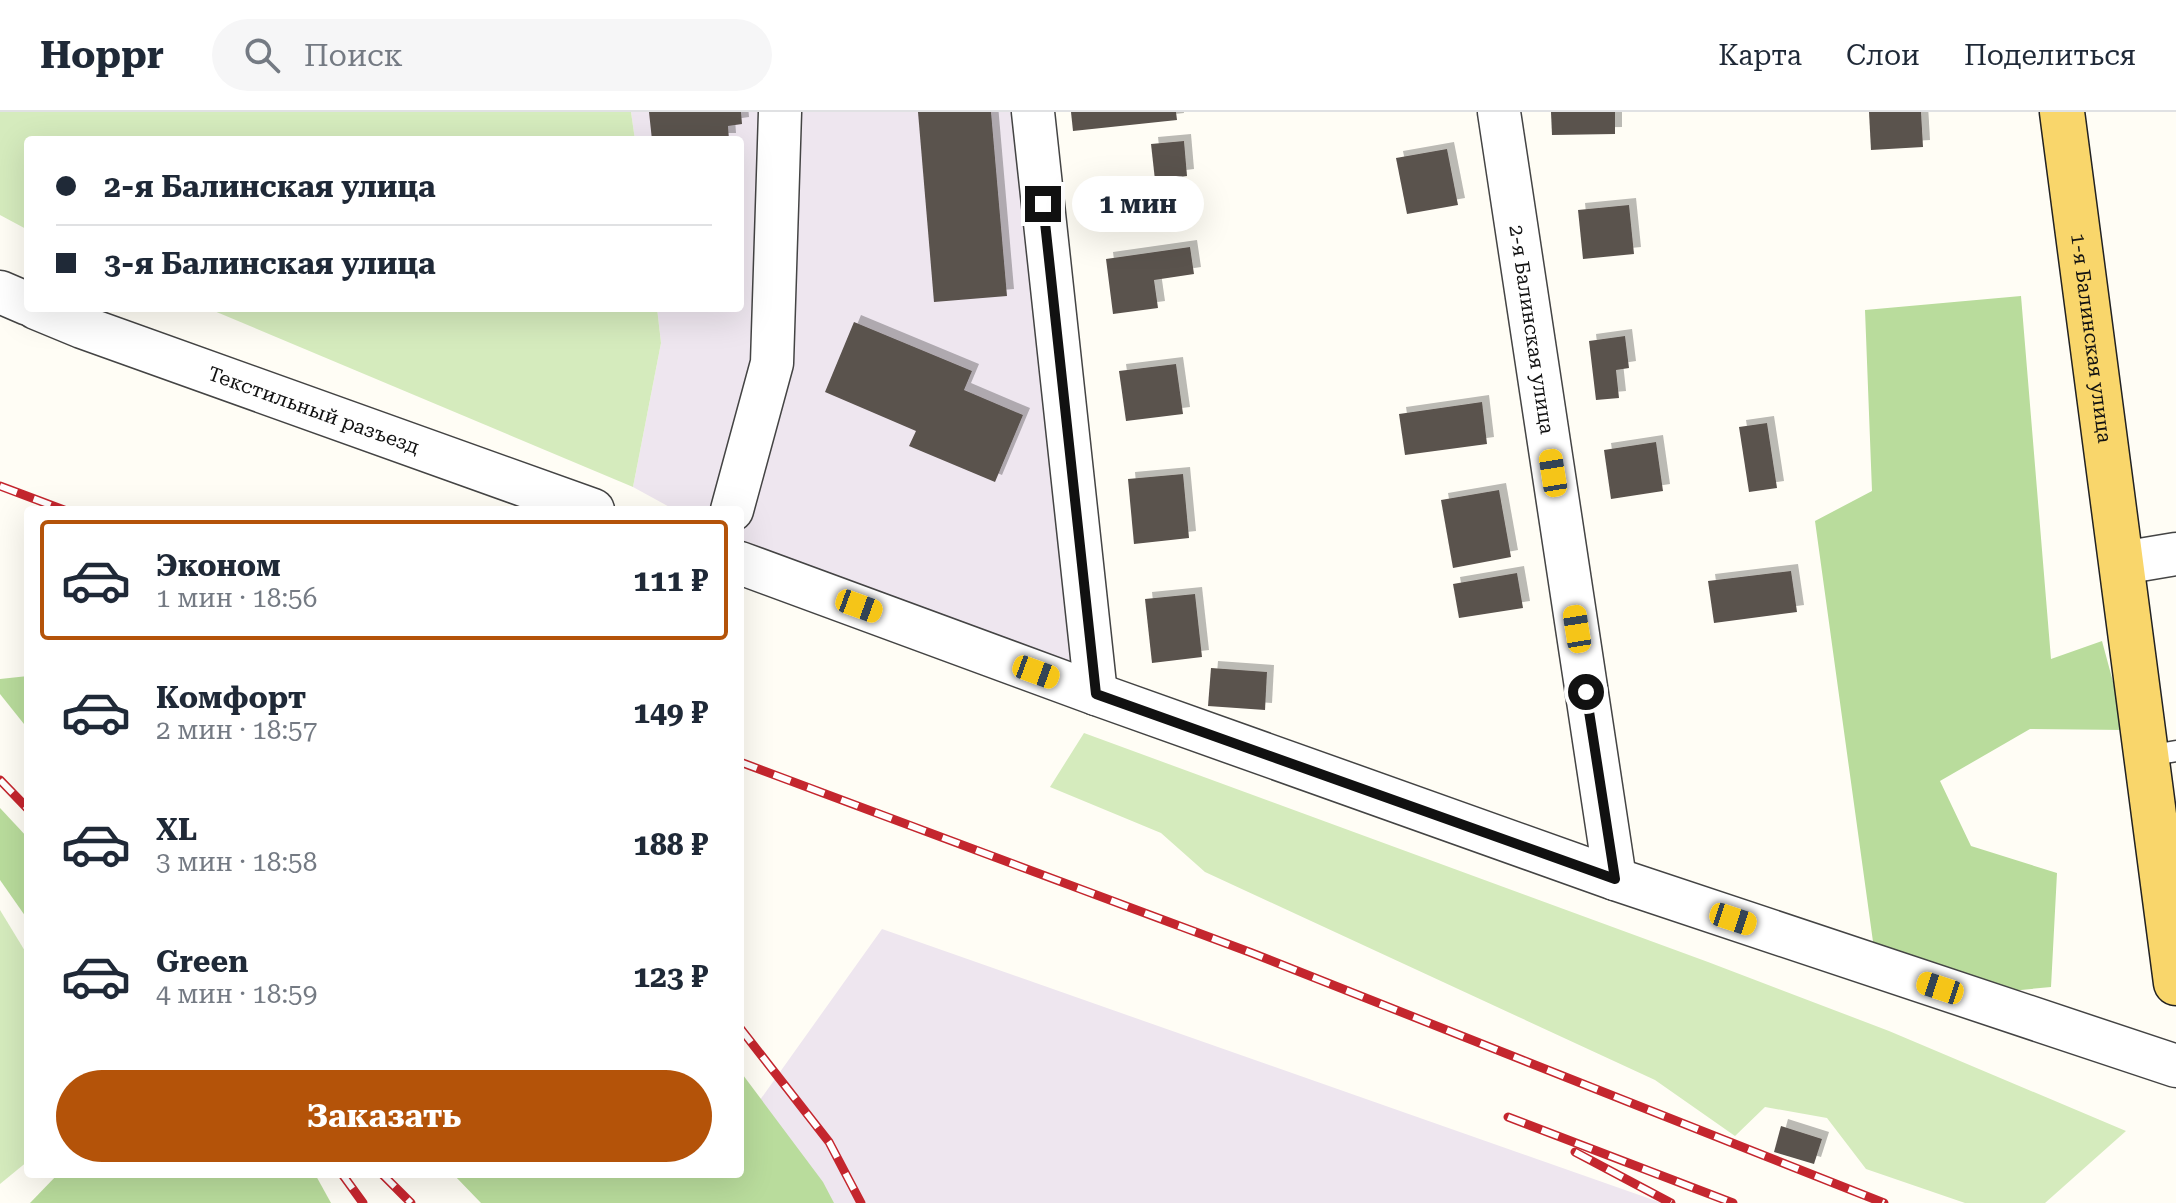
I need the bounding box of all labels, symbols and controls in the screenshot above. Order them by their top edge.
search box [212,19,772,91]
text: Hoppr [40,33,164,77]
icon: search [240,33,284,77]
text: Поиск [304,38,403,73]
text: Карта [1718,39,1802,72]
text: Слои [1846,39,1920,72]
text: Поделиться [1964,39,2136,72]
text: 2-я Балинская улица [104,169,436,204]
callout: 1 мин [1071,176,1203,232]
route end [1025,186,1061,222]
text: 1 мин [1099,189,1177,219]
street label: 2-я Балинская улица [1504,223,1560,436]
street label: 1-я Балинская улица [2066,232,2117,445]
text: 3-я Балинская улица [104,246,436,281]
street label: Текстильный разъезд [205,361,423,459]
car [1537,447,1569,499]
icon: car [60,544,132,616]
text: Эконом [156,548,281,583]
text: 111 ₽ [633,563,708,598]
text: 1 мин · 18:56 [156,583,317,613]
car [832,587,886,625]
car [1561,603,1593,655]
car [1009,653,1063,691]
route start [1568,674,1604,710]
icon: car [60,676,132,748]
text: Комфорт [156,680,306,715]
text: 149 ₽ [633,695,708,730]
text: 2 мин · 18:57 [156,715,317,745]
icon: car [60,808,132,880]
text: XL [156,812,197,847]
text: 188 ₽ [633,827,708,862]
text: 3 мин · 18:58 [156,847,317,877]
car [1706,900,1760,938]
icon: car [60,940,132,1012]
text: Green [156,944,248,979]
text: 123 ₽ [633,959,708,994]
car [1913,969,1967,1007]
text: 4 мин · 18:59 [156,979,317,1009]
button: Заказать [56,1070,712,1162]

